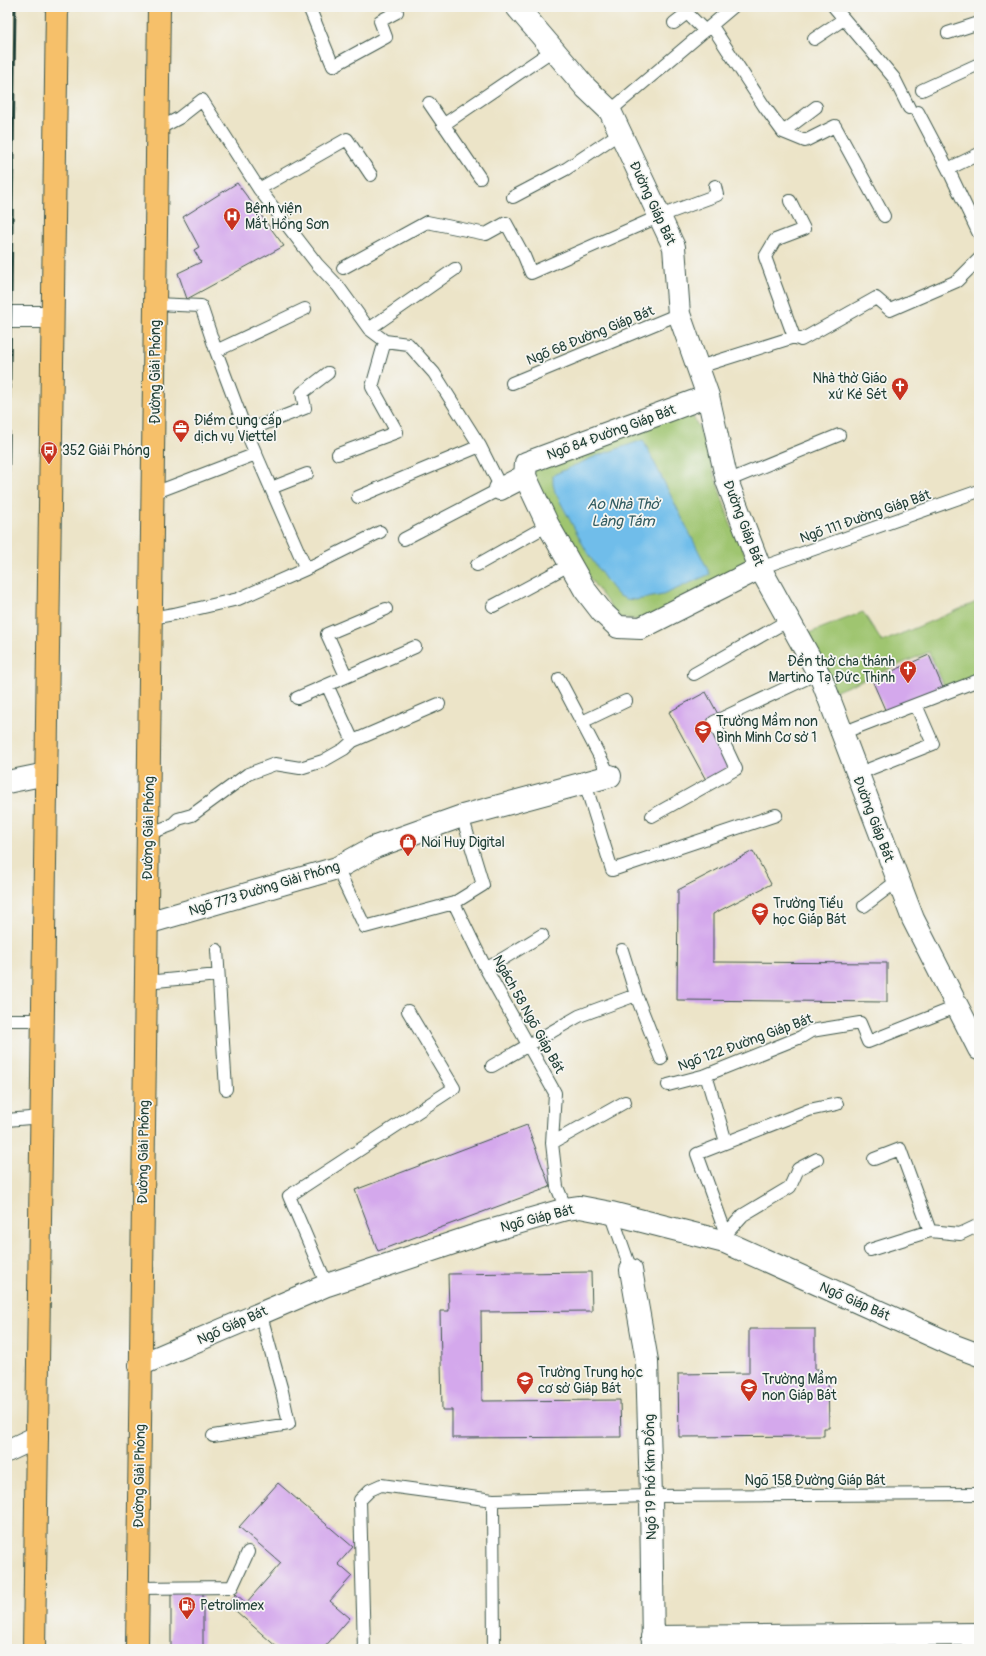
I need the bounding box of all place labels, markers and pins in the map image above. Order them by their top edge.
place label: Bệnh viện Mắt Hồng Sơn [245,200,329,233]
hospital icon: Bệnh viện Mắt Hồng Sơn [222,206,242,231]
place label: Nhà thờ Giáo xứ Kẻ Sét [813,370,887,403]
church icon: Nhà thờ Giáo xứ Kẻ Sét [890,376,910,401]
place label: Điểm cung cấp dịch vụ Viettel [194,411,282,445]
office icon: Điểm cung cấp dịch vụ Viettel [171,418,191,443]
bus stop icon: 352 Giải Phóng [39,440,59,465]
place label: 352 Giải Phóng [62,442,150,459]
place label: Đền thờ cha thánh Martino Tạ Đức Thịnh [768,652,895,686]
church icon: Đền thờ cha thánh Martino Tạ Đức Thịnh [898,659,918,684]
place label: Trường Mầm non Bình Minh Cơ sở 1 [716,711,818,746]
school or university icon: Trường Mầm non Bình Minh Cơ sở 1 [693,719,713,744]
shop icon: Noi Huy Digital [398,832,418,857]
place label: Noi Huy Digital [421,834,505,851]
place label: Trường Tiểu học Giáp Bát [773,895,847,928]
school or university icon: Trường Tiểu học Giáp Bát [750,901,770,926]
place label: Trường Trung học cơ sở Giáp Bát [538,1364,643,1397]
place label: Trường Mầm non Giáp Bát [762,1369,837,1404]
school or university icon: Trường Trung học cơ sở Giáp Bát [515,1370,535,1395]
school or university icon: Trường Mầm non Giáp Bát [739,1377,759,1402]
fuel station icon: Petrolimex [177,1595,197,1620]
place label: Petrolimex [200,1597,264,1614]

